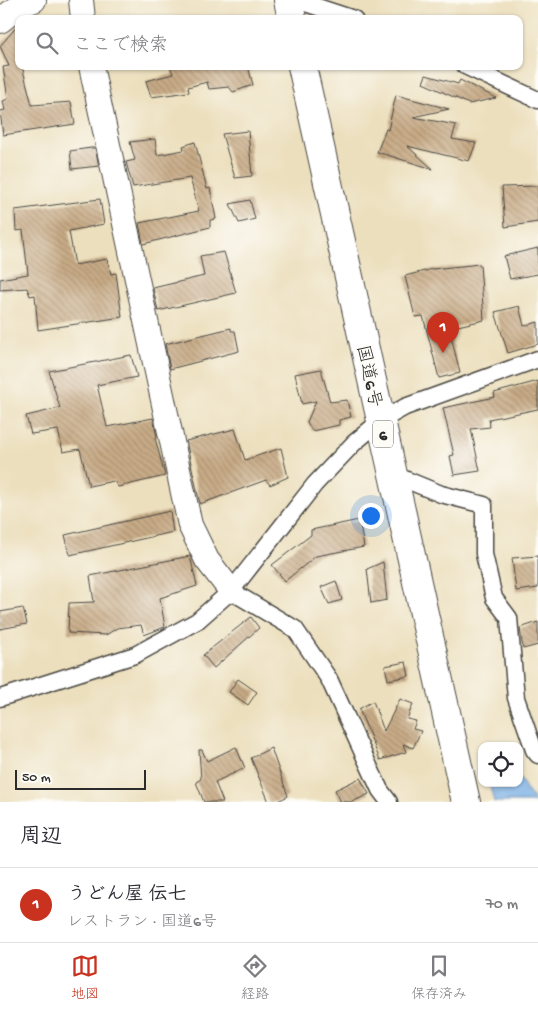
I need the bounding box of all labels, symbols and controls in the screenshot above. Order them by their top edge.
search box [15,15,523,70]
icon: search [33,29,61,57]
text: ここで検索 [73,35,168,58]
pin: 1 [427,312,459,353]
street label: 国道6号 [351,343,385,410]
road number: 6 [373,420,393,448]
your location [358,503,384,529]
map controls [478,742,523,787]
button: locate [478,742,523,787]
scale bar [15,767,146,790]
text: 50 m [22,770,51,787]
text: 周辺 [20,826,62,851]
text: うどん屋 伝七 [67,884,186,907]
text: 1 [33,896,39,915]
text: 70 m [485,896,518,915]
text: レストラン · 国道6号 [67,914,217,933]
tab: 地図 [71,952,99,1004]
tab: 経路 [241,952,269,1004]
tab: 保存済み [411,952,467,1004]

